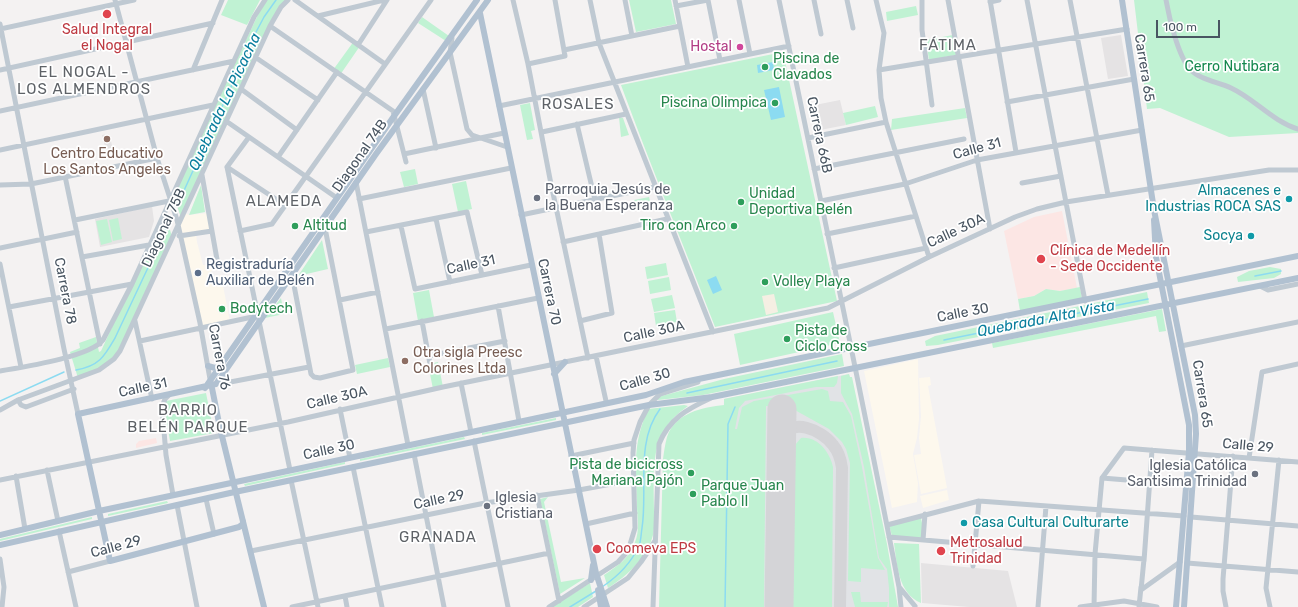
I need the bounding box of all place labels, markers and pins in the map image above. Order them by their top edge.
marker: Salud Integral el Nogal [101,8,113,20]
place label: Salud Integral el Nogal [62,22,152,54]
place label: Hostal [690,39,732,55]
marker: Hostal [735,42,745,52]
place label: Piscina de Clavados [773,51,839,84]
marker: Piscina de Clavados [760,62,770,72]
place label: Piscina Olimpica [661,95,767,111]
marker: Piscina Olimpica [770,98,780,108]
marker: Centro Educativo Los Santos Angeles [102,134,112,144]
place label: Centro Educativo Los Santos Angeles [43,146,171,178]
place label: Parroquia Jesús de la Buena Esperanza [545,182,673,214]
place label: Almacenes e Industrias ROCA SAS [1145,183,1281,216]
place label: Unidad Deportiva Belén [749,186,853,218]
marker: Parroquia Jesús de la Buena Esperanza [532,193,542,203]
marker: Almacenes e Industrias ROCA SAS [1284,194,1294,204]
marker: Unidad Deportiva Belén [736,197,746,207]
place label: Altitud [303,218,347,234]
place label: Tiro con Arco [640,218,726,234]
marker: Altitud [290,221,300,231]
marker: Tiro con Arco [729,221,739,231]
place label: Socya [1204,228,1243,244]
marker: Socya [1246,231,1256,241]
place label: Clínica de Medellín - Sede Occidente [1050,243,1170,276]
marker: Clínica de Medellín - Sede Occidente [1035,253,1047,265]
place label: Registraduría Auxiliar de Belén [206,257,314,290]
marker: Registraduría Auxiliar de Belén [193,268,203,278]
place label: Volley Playa [773,274,850,290]
marker: Volley Playa [760,277,770,287]
place label: Bodytech [230,301,293,317]
marker: Bodytech [217,304,227,314]
place label: Pista de Ciclo Cross [795,323,867,356]
marker: Pista de Ciclo Cross [782,334,792,344]
place label: Otra sigla Preesc Colorines Ltda [413,345,522,378]
marker: Otra sigla Preesc Colorines Ltda [400,356,410,366]
place label: Pista de bicicross Mariana Pajón [569,457,683,490]
place label: Iglesia Católica Santisima Trinidad [1127,458,1247,490]
marker: Pista de bicicross Mariana Pajón [686,468,696,478]
marker: Iglesia Católica Santisima Trinidad [1250,469,1260,479]
place label: Parque Juan Pablo II [701,478,784,510]
marker: Parque Juan Pablo II [688,489,698,499]
place label: Iglesia Cristiana [495,490,553,522]
marker: Iglesia Cristiana [482,501,492,511]
place label: Casa Cultural Culturarte [972,515,1129,531]
marker: Casa Cultural Culturarte [959,518,969,528]
place label: Metrosalud Trinidad [950,535,1023,568]
place label: Coomeva EPS [606,541,696,557]
marker: Coomeva EPS [591,543,603,555]
marker: Metrosalud Trinidad [935,545,947,557]

